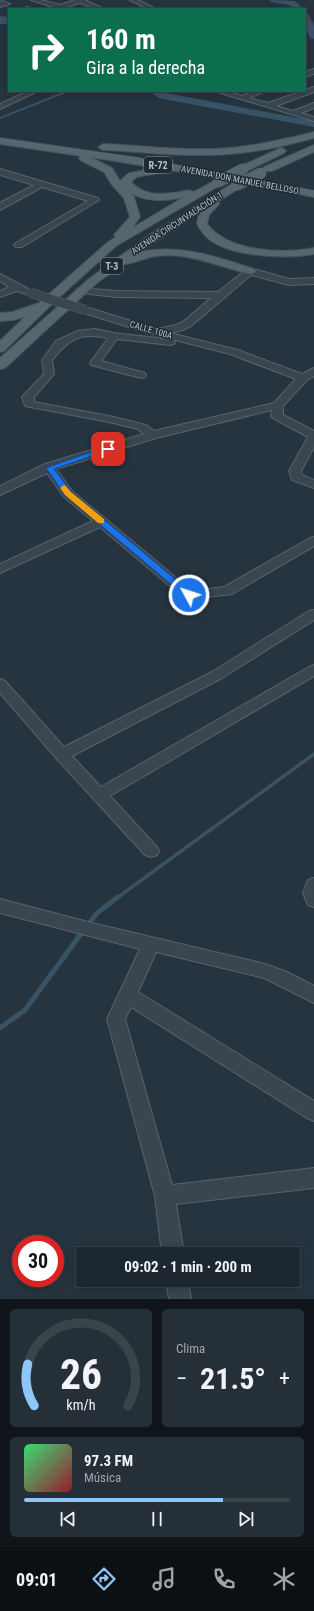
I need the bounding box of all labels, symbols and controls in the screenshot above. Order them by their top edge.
text: 160 m [86,23,156,56]
icon: right [20,24,72,76]
text: Gira a la derecha [86,57,205,78]
road number: R-72 [144,157,172,173]
street label: AVENIDA DON MANUEL BELLOSO [180,164,300,196]
street label: AVENIDA CIRCUNVALACIÓN 1 [129,189,224,256]
road number: T-3 [101,258,123,274]
street label: CALLE 100A [129,319,173,341]
pin [91,432,125,466]
icon: arrive [97,438,119,460]
position arrow [168,574,210,616]
speed limit sign: 30 [12,1235,64,1287]
text: 09:02 · 1 min · 200 m [124,1258,252,1276]
text: Clima [176,1341,205,1356]
text: 26 [60,1350,102,1399]
text: 21.5° [200,1361,266,1396]
text: − [176,1366,187,1391]
text: + [279,1366,290,1391]
text: km/h [66,1397,96,1413]
text: 97.3 FM [84,1452,133,1470]
text: Música [84,1470,121,1485]
icon: previous [57,1508,79,1530]
icon: pause [146,1508,168,1530]
icon: next [235,1508,257,1530]
icon: directions [90,1565,118,1593]
icon: music [150,1565,178,1593]
icon: phone [210,1565,238,1593]
icon: climate [270,1565,298,1593]
text: 09:01 [16,1569,57,1590]

